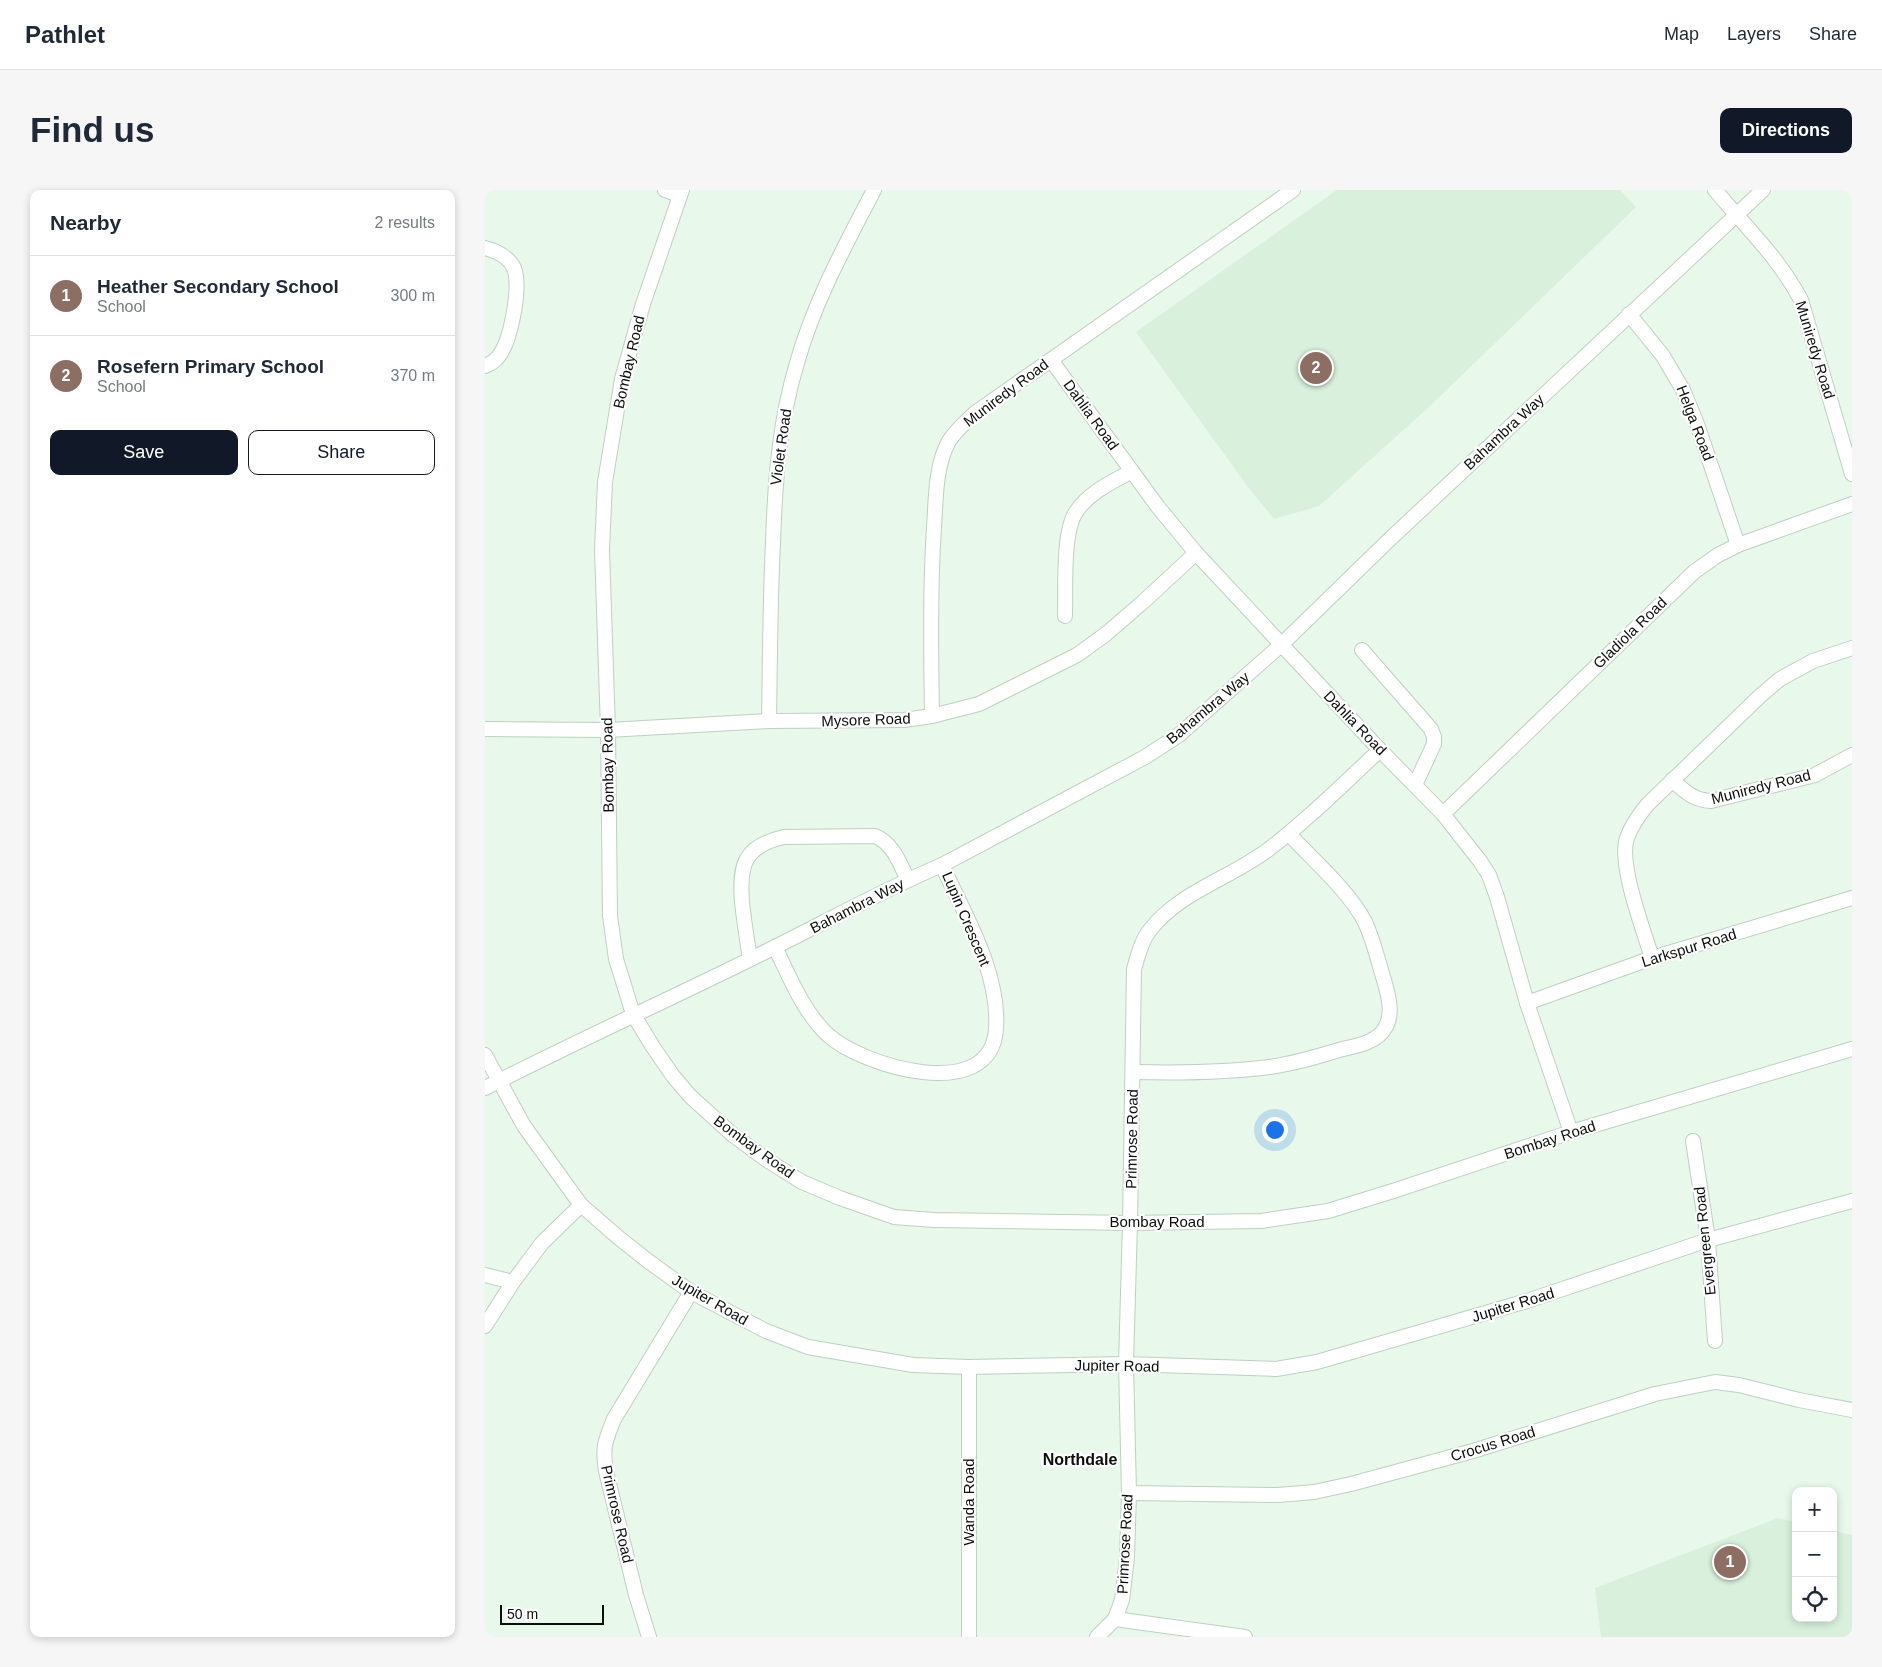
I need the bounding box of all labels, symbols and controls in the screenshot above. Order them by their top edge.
text: Pathlet [25,21,105,48]
text: Map [1664,24,1699,44]
text: Layers [1727,24,1781,44]
text: Share [1809,24,1857,44]
button: Directions [1720,108,1852,153]
text: Find us [30,110,154,149]
text: Nearby [50,211,121,234]
text: 2 results [375,214,435,231]
text: Heather Secondary School [97,276,339,297]
text: 1 [62,287,70,304]
text: 300 m [391,287,435,304]
text: School [97,298,146,315]
street label: Muniredy Road [1792,299,1838,401]
street label: Bombay Road [610,314,647,410]
pin: 2 [1300,349,1332,387]
street label: Muniredy Road [960,355,1051,430]
text: Rosefern Primary School [97,356,324,377]
text: 2 [62,367,70,384]
text: 370 m [391,367,435,384]
street label: Dahlia Road [1060,376,1123,453]
text: School [97,378,146,395]
street label: Helga Road [1673,383,1718,463]
street label: Bahambra Way [1460,390,1547,473]
street label: Violet Road [767,407,794,486]
button: Save [50,430,238,475]
button: Share [248,430,435,475]
street label: Gladiola Road [1590,594,1670,672]
street label: Bahambra Way [1163,668,1253,747]
street label: Dahlia Road [1321,687,1390,758]
street label: Mysore Road [821,709,911,730]
street label: Bombay Road [598,717,617,813]
street label: Muniredy Road [1709,766,1812,807]
street label: Lupin Crescent [939,869,994,969]
street label: Bahambra Way [807,874,907,936]
street label: Larkspur Road [1639,925,1738,970]
street label: Primrose Road [1122,1089,1141,1189]
street label: Bombay Road [711,1112,798,1181]
your location [1262,1117,1288,1143]
street label: Bombay Road [1502,1117,1598,1162]
street label: Evergreen Road [1690,1186,1719,1296]
street label: Bombay Road [1109,1213,1205,1230]
street label: Jupiter Road [669,1271,751,1328]
street label: Jupiter Road [1470,1284,1556,1325]
street label: Jupiter Road [1074,1356,1160,1375]
street label: Crocus Road [1449,1423,1537,1464]
district label: Northdale [1043,1451,1117,1468]
street label: Wanda Road [960,1459,977,1546]
street label: Primrose Road [598,1463,637,1565]
map controls [1792,1487,1837,1622]
button: + [1792,1487,1837,1532]
street label: Primrose Road [1113,1494,1136,1594]
button: − [1792,1532,1837,1577]
pin: 1 [1714,1543,1746,1581]
button: locate [1792,1577,1837,1622]
scale bar [500,1602,604,1625]
text: 50 m [507,1606,538,1622]

